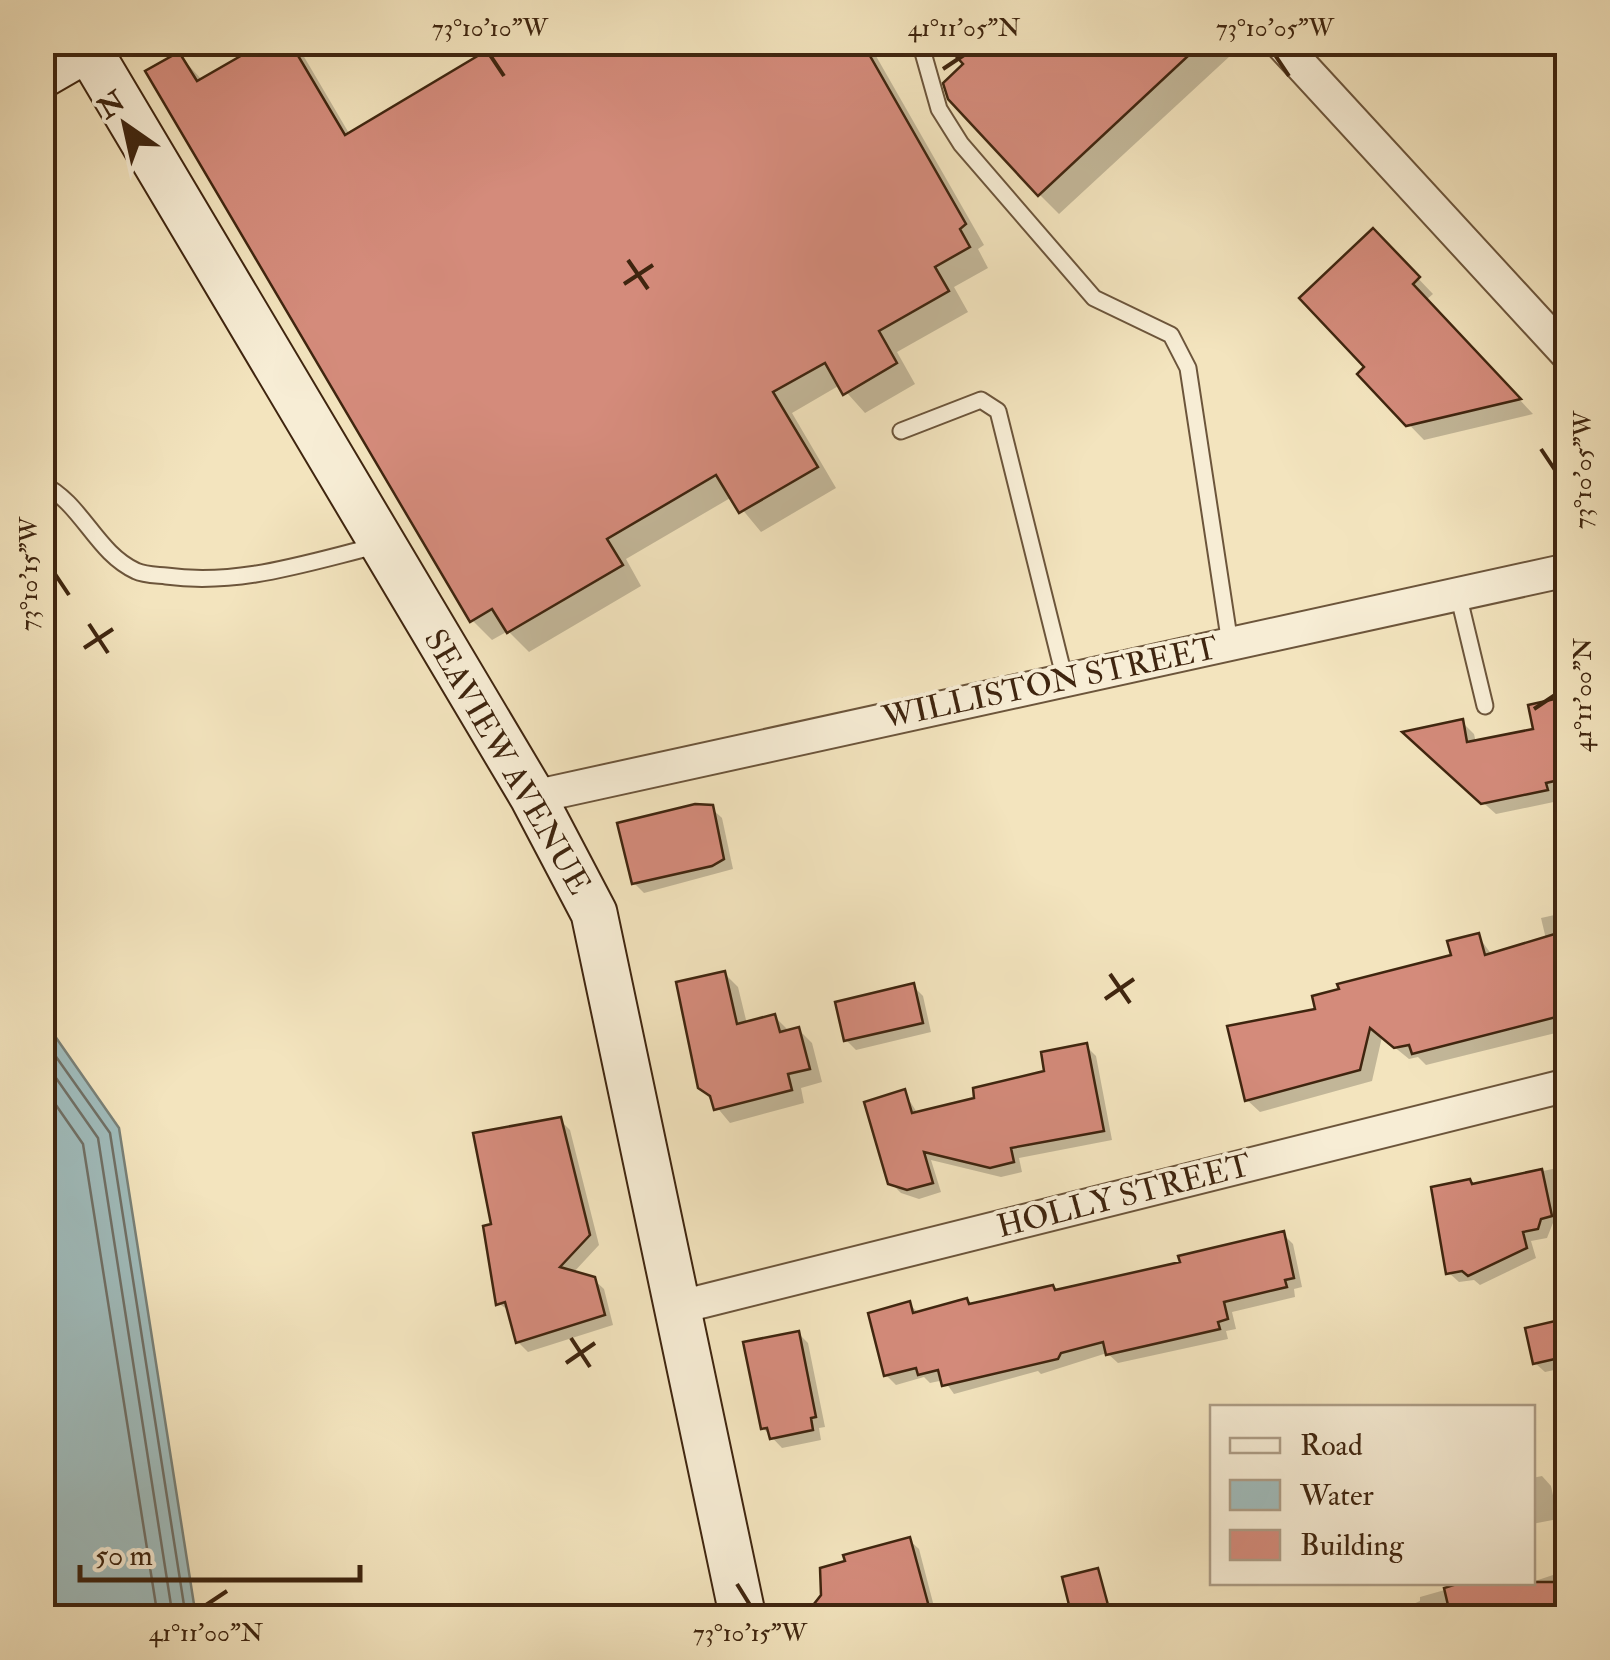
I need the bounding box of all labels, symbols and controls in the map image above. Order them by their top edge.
text: 73°10'10"W [432,13,549,44]
text: 41°11'05"N [908,13,1021,44]
text: 73°10'05"W [1216,13,1336,44]
north arrow [75,75,175,175]
text: N [91,83,133,128]
text: 73°10'05"W [1568,409,1599,529]
text: 73°10'15"W [14,515,45,631]
street label: SEAVIEW AVENUE [415,622,599,902]
street label: WILLISTON STREET [878,628,1221,738]
text: 41°11'00"N [1568,637,1599,752]
street label: HOLLY STREET [993,1145,1255,1247]
legend [1210,1405,1535,1585]
text: Road [1300,1427,1363,1464]
text: Water [1299,1477,1374,1514]
scale bar [80,1520,360,1582]
text: Building [1300,1527,1405,1564]
text: 50 m [95,1537,153,1574]
text: 41°11'00"N [149,1618,264,1649]
text: 73°10'15"W [693,1618,809,1649]

